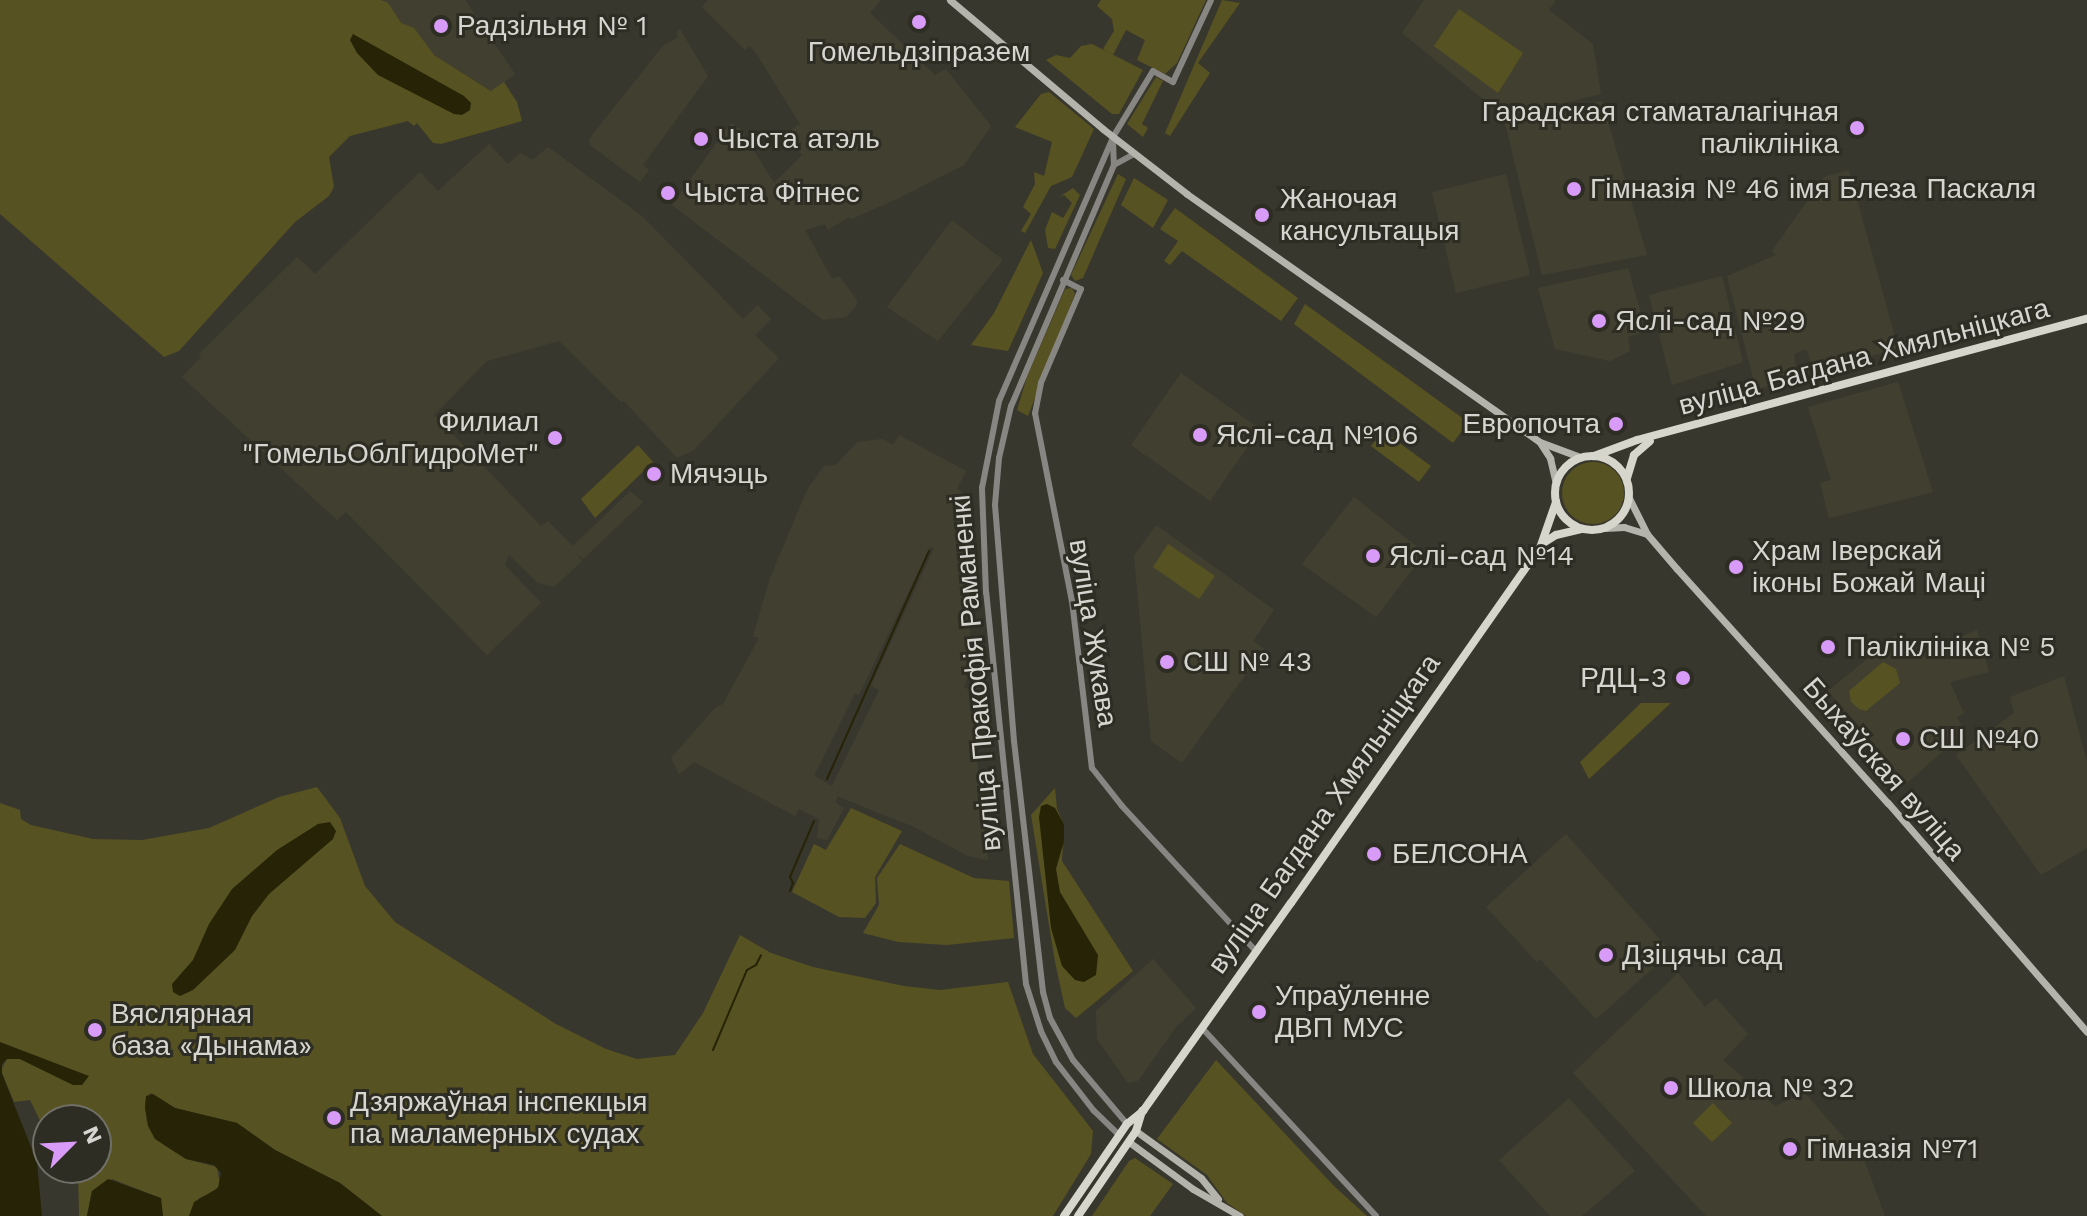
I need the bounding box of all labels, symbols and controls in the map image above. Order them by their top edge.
place label: Радзільня № 1 [457,9,648,43]
marker: Гомельдзіпразем [910,13,928,31]
marker: Радзільня № 1 [432,17,450,35]
place label: Гомельдзіпразем [808,35,1030,69]
place label: Гарадская стаматалагічная паліклініка [1482,95,1839,161]
marker: Гарадская стаматалагічная паліклініка [1846,117,1868,139]
place label: Чыста атэль [717,122,880,156]
marker: Чыста атэль [692,130,710,148]
place label: Гімназія № 46 імя Блеза Паскаля [1590,172,2036,206]
place label: Чыста Фітнес [684,176,860,210]
marker: Гімназія № 46 імя Блеза Паскаля [1565,180,1583,198]
place label: Жаночая кансультацыя [1280,182,1459,248]
marker: Чыста Фітнес [659,184,677,202]
marker: Жаночая кансультацыя [1251,204,1273,226]
street label: вуліца Багдана Хмяльніцкага [1675,291,2053,423]
place label: Яслі-сад №29 [1615,304,1806,338]
marker: Яслі-сад №29 [1590,312,1608,330]
place label: Филиал "ГомельОблГидроМет" [242,405,539,471]
place label: Европочта [1463,407,1600,441]
marker: Европочта [1607,415,1625,433]
place label: Яслі-сад №106 [1216,418,1419,452]
marker: Яслі-сад №106 [1191,426,1209,444]
marker: Филиал "ГомельОблГидроМет" [546,429,564,447]
place label: Мячэць [670,457,768,491]
marker: Мячэць [645,465,663,483]
street label: вуліца Пракофія Раманенкі [944,493,1008,853]
place label: Храм Іверскай іконы Божай Маці [1752,534,1986,600]
street label: вуліца Жукава [1062,537,1124,729]
place label: Яслі-сад №14 [1389,539,1574,573]
marker: Яслі-сад №14 [1364,547,1382,565]
marker: Храм Іверскай іконы Божай Маці [1727,558,1745,576]
place label: Паліклініка № 5 [1846,630,2056,664]
marker: Паліклініка № 5 [1817,636,1839,658]
place label: СШ № 43 [1183,645,1312,679]
street label: вуліца Багдана Хмяльніцкага [1201,648,1447,980]
marker: СШ № 43 [1158,653,1176,671]
place label: РДЦ-3 [1580,661,1667,695]
marker: РДЦ-3 [1674,669,1692,687]
street label: Быхаўская вуліца [1796,671,1972,867]
place label: СШ №40 [1919,722,2040,756]
marker: СШ №40 [1894,730,1912,748]
place label: БЕЛСОНА [1392,837,1528,871]
marker: БЕЛСОНА [1363,843,1385,865]
place label: Дзіцячы сад [1622,938,1782,972]
marker: Дзіцячы сад [1597,946,1615,964]
place label: Упраўленне ДВП МУС [1275,979,1430,1045]
place label: Вяслярная база «Дынама» [111,997,312,1063]
marker: Упраўленне ДВП МУС [1250,1003,1268,1021]
marker: Вяслярная база «Дынама» [86,1021,104,1039]
place label: Школа № 32 [1687,1071,1854,1105]
marker: Школа № 32 [1662,1079,1680,1097]
place label: Дзяржаўная інспекцыя па маламерных судах [350,1085,648,1151]
north arrow [32,1104,112,1184]
marker: Дзяржаўная інспекцыя па маламерных судах [325,1109,343,1127]
text: N [78,1122,107,1147]
place label: Гімназія №71 [1806,1132,1978,1166]
marker: Гімназія №71 [1781,1140,1799,1158]

